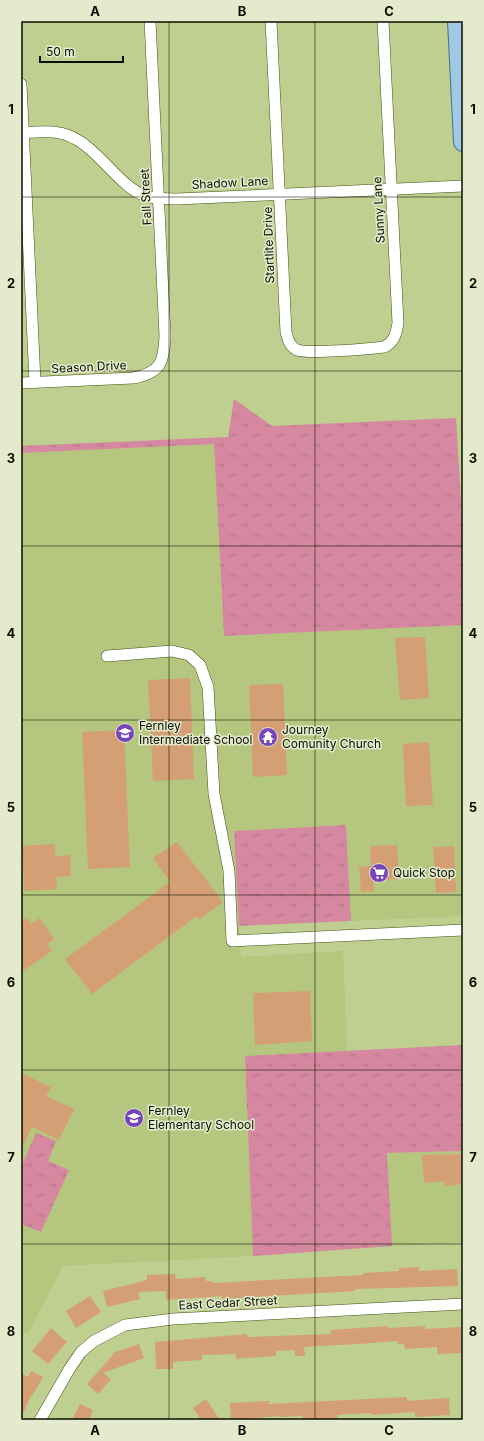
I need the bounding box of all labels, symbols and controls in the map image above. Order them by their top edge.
text: A [90,3,100,19]
text: B [238,3,247,19]
text: C [384,3,394,19]
scale bar [40,38,123,64]
text: 50 m [46,44,75,59]
text: 1 [8,101,14,117]
text: 1 [470,101,476,117]
street label: Fall Street [137,168,154,226]
street label: Shadow Lane [191,173,269,192]
street label: Sunny Lane [369,176,388,244]
street label: Startlite Drive [260,206,277,284]
text: 2 [7,275,15,291]
text: 2 [469,275,477,291]
street label: Season Drive [51,357,127,376]
text: 3 [7,450,15,466]
text: 3 [469,450,477,466]
text: 4 [7,625,16,641]
text: 4 [469,625,478,641]
place label: Fernley Intermediate School [139,718,252,747]
school or university icon: Fernley Intermediate School [114,722,136,744]
place label: Journey Comunity Church [282,722,381,751]
temple icon: Journey Comunity Church [257,726,279,748]
text: 5 [7,799,15,815]
text: 5 [469,799,477,815]
supermarket icon: Quick Stop [368,862,390,884]
place label: Quick Stop [393,865,455,880]
text: 6 [7,974,15,990]
text: 6 [469,974,477,990]
place label: Fernley Elementary School [148,1103,254,1132]
school or university icon: Fernley Elementary School [123,1107,145,1129]
text: 7 [7,1149,15,1165]
text: 7 [469,1149,477,1165]
street label: East Cedar Street [178,1292,278,1313]
text: 8 [7,1323,15,1339]
text: 8 [469,1323,477,1339]
text: A [90,1422,100,1438]
text: B [238,1422,247,1438]
text: C [384,1422,394,1438]

